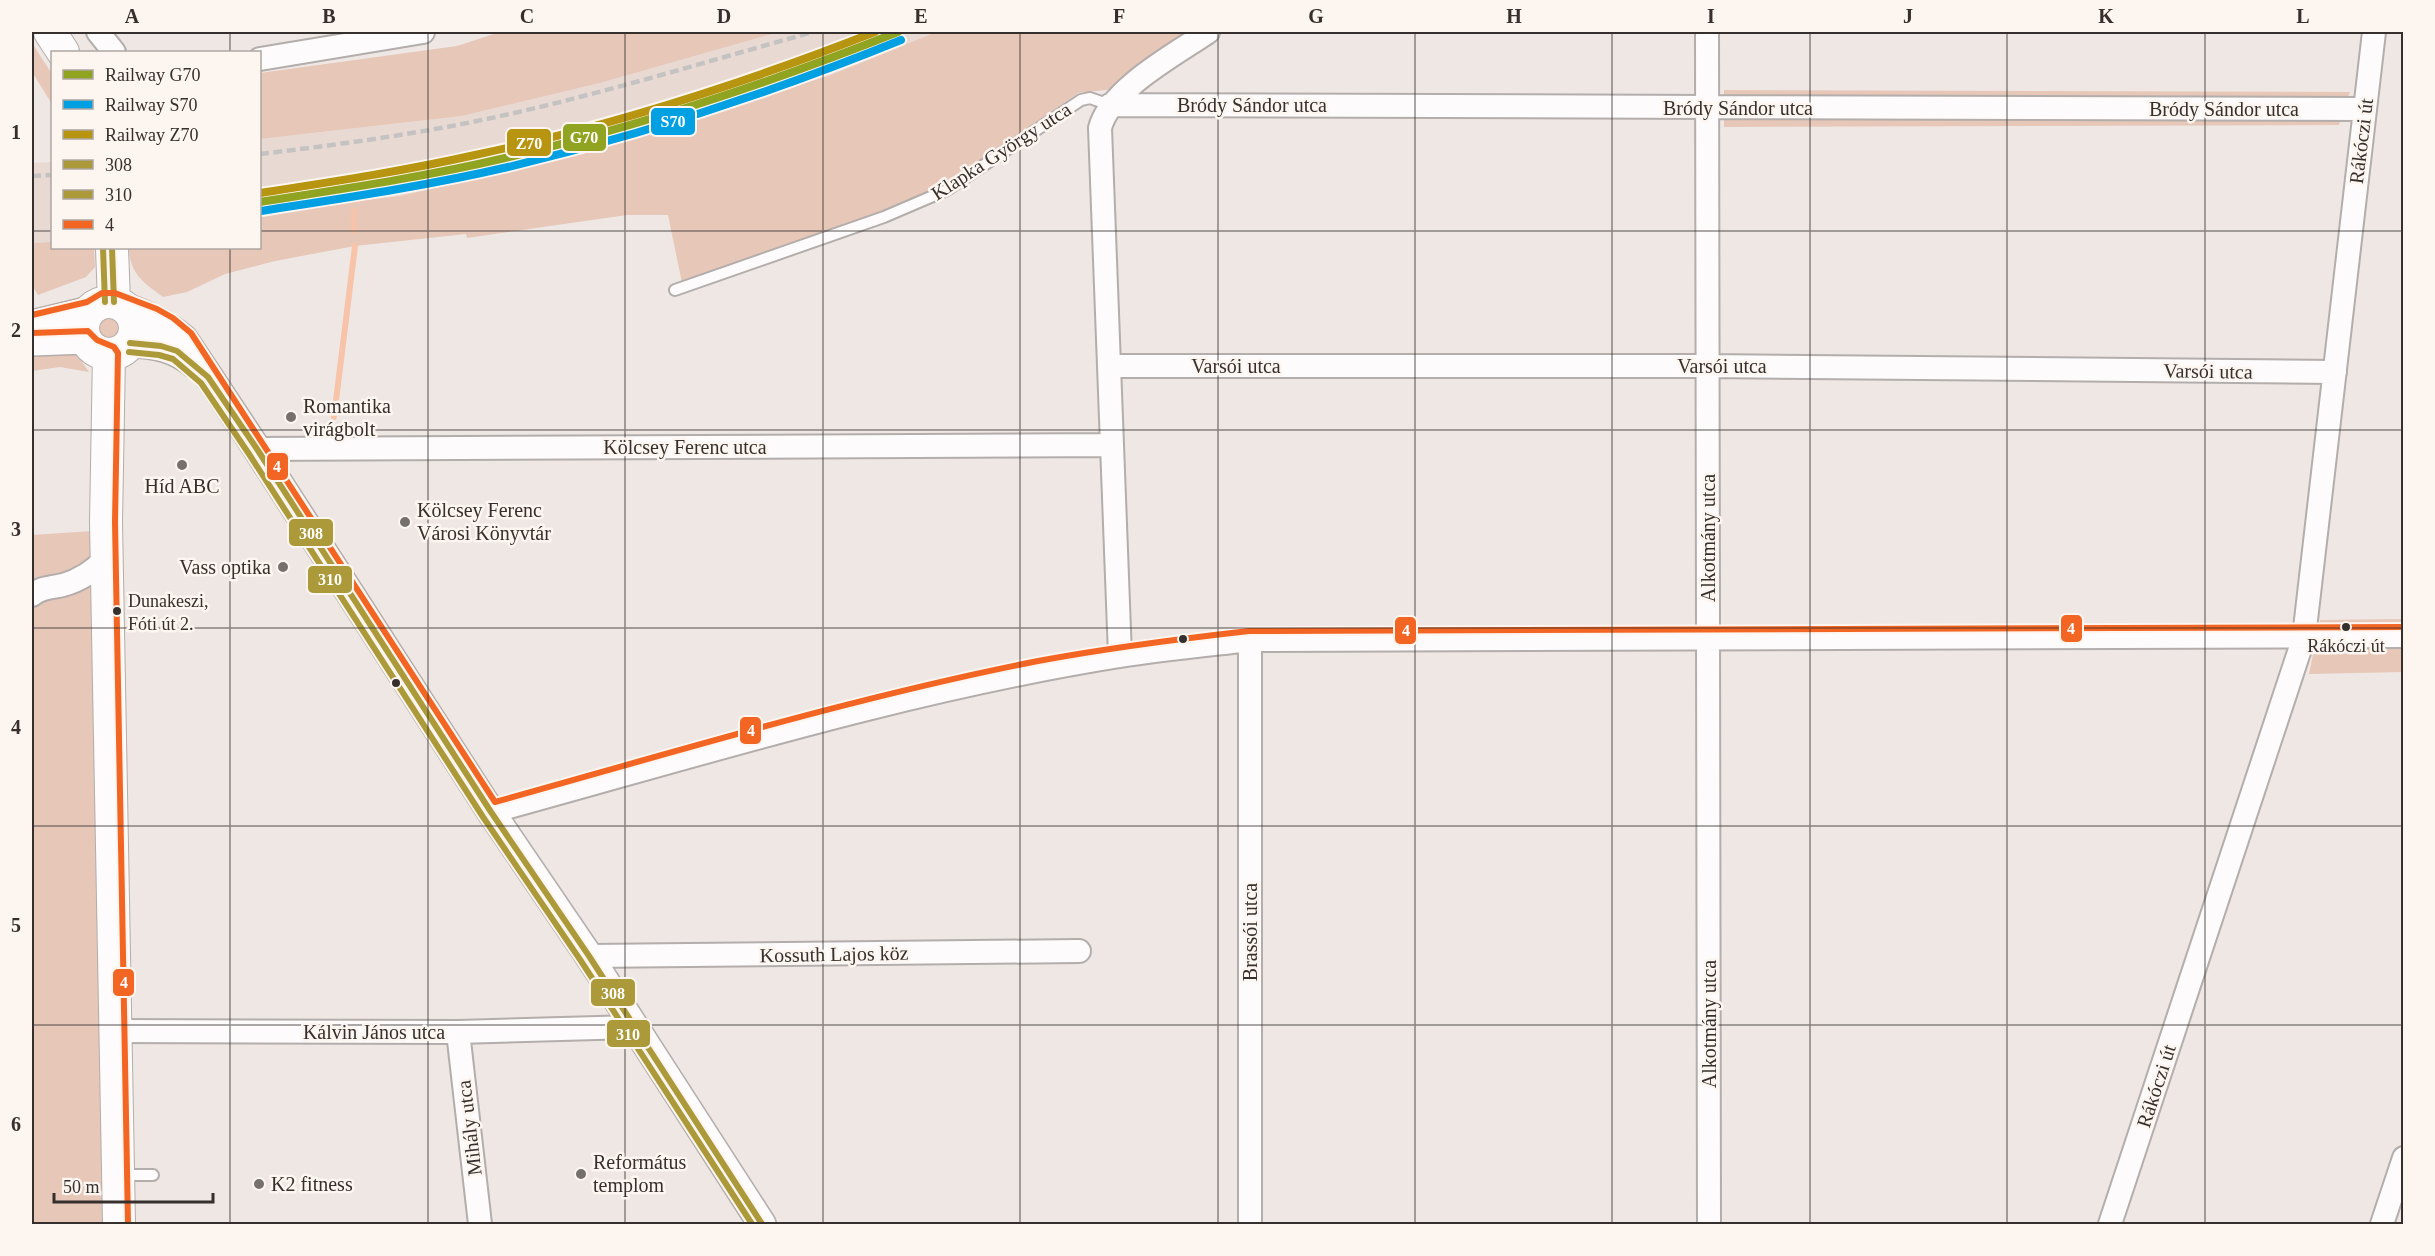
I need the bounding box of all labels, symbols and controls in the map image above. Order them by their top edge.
text: A [125,5,140,27]
text: B [322,5,336,27]
text: C [520,5,534,27]
text: D [717,5,731,27]
text: E [914,5,928,27]
text: F [1113,5,1125,27]
text: G [1308,5,1324,27]
text: H [1506,5,1522,27]
text: I [1707,5,1715,27]
text: J [1903,5,1913,27]
text: K [2098,5,2114,27]
text: L [2296,5,2310,27]
legend [51,51,261,249]
text: Railway G70 [105,65,200,85]
street label: Bródy Sándor utca [1177,94,1327,117]
text: Railway S70 [105,95,198,115]
street label: Bródy Sándor utca [1663,97,1813,120]
street label: Rákóczi út [2345,97,2377,185]
street label: Klapka György utca [927,98,1075,205]
street label: Bródy Sándor utca [2149,98,2299,121]
line badge: S70 [650,107,696,136]
text: S70 [661,113,685,130]
text: 1 [11,121,21,143]
line badge: G70 [562,123,607,152]
text: Railway Z70 [105,125,198,145]
line badge: Z70 [506,128,552,157]
text: G70 [570,129,598,146]
text: Z70 [516,135,542,152]
text: 308 [105,155,132,175]
text: 310 [105,185,132,205]
text: 4 [105,215,114,235]
text: 2 [11,319,21,341]
street label: Varsói utca [1191,355,1281,377]
street label: Varsói utca [1677,355,1767,377]
street label: Varsói utca [2163,359,2253,383]
place label: Romantika virágbolt [303,395,391,441]
marker: Romantika virágbolt [284,410,298,424]
street label: Kölcsey Ferenc utca [603,436,767,459]
line badge: 4 [266,452,289,481]
marker: Híd ABC [175,458,189,472]
text: 4 [273,458,281,475]
street label: Alkotmány utca [1697,474,1720,602]
place label: Híd ABC [144,475,220,497]
place label: Kölcsey Ferenc Városi Könyvtár [417,499,551,545]
marker: Kölcsey Ferenc Városi Könyvtár [398,515,412,529]
text: 3 [11,518,21,540]
line badge: 308 [288,518,334,547]
text: 308 [299,525,323,542]
place label: Vass optika [179,556,271,579]
marker: Vass optika [276,560,290,574]
line badge: 310 [307,565,353,594]
text: 310 [318,571,342,588]
place label: Dunakeszi, Fóti út 2. [128,591,208,634]
marker: Dunakeszi, Fóti út 2. [111,605,123,617]
line badge: 4 [2060,614,2083,643]
line badge: 4 [1394,616,1417,645]
text: 4 [2067,620,2075,637]
marker: Rákóczi út [2340,621,2352,633]
text: 4 [1402,622,1410,639]
unlabelled marker [1177,633,1189,645]
place label: Rákóczi út [2307,636,2385,656]
unlabelled marker [390,677,402,689]
text: 4 [11,716,21,738]
line badge: 4 [739,716,762,745]
text: 4 [747,722,755,739]
street label: Brassói utca [1239,883,1261,981]
text: 5 [11,914,21,936]
street label: Kossuth Lajos köz [759,942,909,967]
street label: Alkotmány utca [1698,960,1721,1088]
line badge: 4 [112,968,135,997]
text: 4 [120,974,128,991]
line badge: 308 [590,978,636,1007]
text: 308 [601,985,625,1002]
line badge: 310 [606,1019,651,1048]
street label: Kálvin János utca [303,1021,445,1043]
text: 310 [616,1026,640,1043]
street label: Rákóczi út [2132,1041,2180,1130]
street label: Mihály utca [452,1079,487,1177]
text: 6 [11,1113,21,1135]
place label: Református templom [593,1151,687,1197]
scale bar [54,1166,213,1204]
marker: Református templom [574,1167,588,1181]
place label: K2 fitness [271,1173,353,1195]
text: 50 m [63,1177,100,1197]
marker: K2 fitness [252,1177,266,1191]

